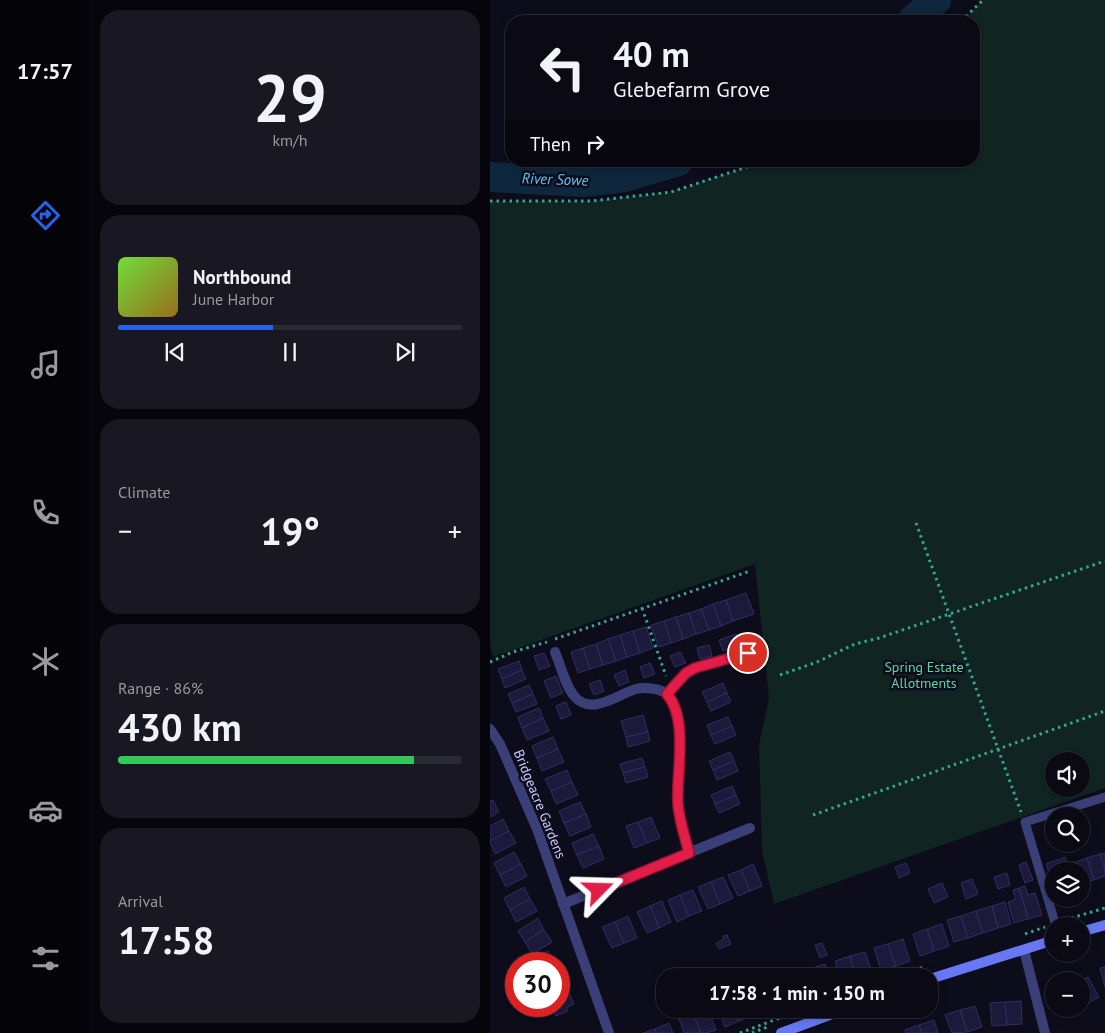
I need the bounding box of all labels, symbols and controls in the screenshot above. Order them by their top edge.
text: 40 m [613,31,690,77]
icon: left [530,35,595,100]
text: 29 [253,55,327,139]
text: 17:57 [17,57,73,85]
text: Glebefarm Grove [613,75,770,103]
text: km/h [272,130,308,150]
icon: right [581,130,609,158]
text: Then [530,132,571,156]
water label: River Sowe [521,168,589,190]
icon: directions [28,198,63,233]
text: Northbound [193,265,291,289]
text: June Harbor [193,289,274,309]
icon: previous [161,338,189,366]
icon: pause [276,338,304,366]
icon: next [391,338,419,366]
icon: music [28,347,63,382]
text: Climate [118,482,170,502]
icon: phone [28,495,63,530]
text: 19° [260,506,320,555]
text: − [118,512,132,549]
text: + [448,512,462,549]
pin [727,632,769,674]
icon: arrive [734,639,762,667]
icon: climate [28,644,63,679]
park label: Spring Estate Allotments [884,658,964,692]
text: Range · 86% [118,678,203,698]
text: 430 km [118,702,242,751]
street label: Bridgeacre Gardens [510,747,570,861]
map controls [1045,752,1090,1017]
button: sound [1045,752,1090,797]
icon: car [28,793,63,828]
button: search [1045,807,1090,852]
button: layers [1045,862,1090,907]
position arrow [572,863,624,915]
text: Arrival [118,891,163,911]
text: 17:58 [118,915,214,964]
button: + [1045,917,1090,962]
icon: filters [28,941,63,976]
speed limit sign: 30 [505,952,570,1017]
button: − [1045,972,1090,1017]
text: 17:58 · 1 min · 150 m [709,981,885,1005]

